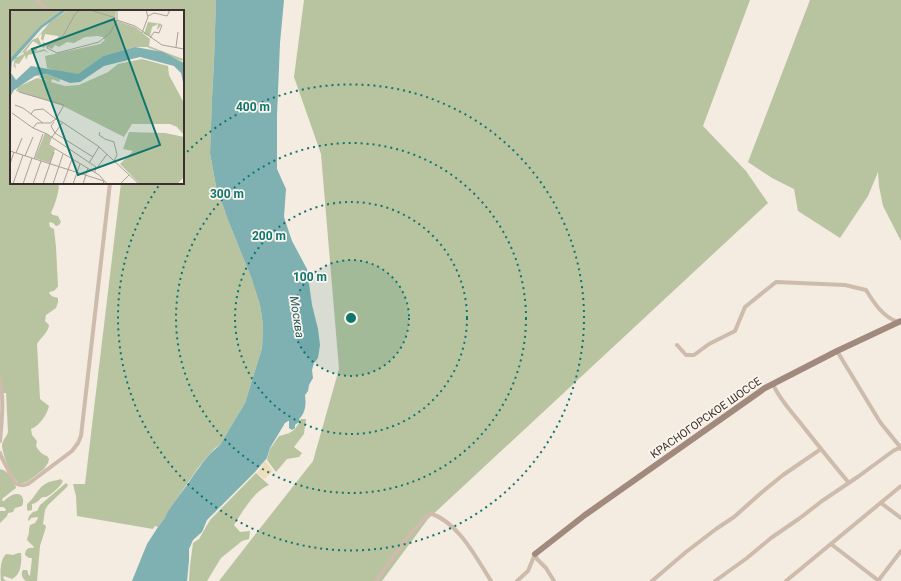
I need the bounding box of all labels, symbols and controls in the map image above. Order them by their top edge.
inset map [10,10,184,184]
text: 400 m [236,100,270,114]
text: 300 m [210,187,244,201]
text: 200 m [252,229,286,243]
text: 100 m [293,270,327,284]
water label: Москва [287,295,307,339]
centre of rings [344,311,358,325]
street label: КРАСНОГОРСКОЕ ШОССЕ [648,375,764,461]

